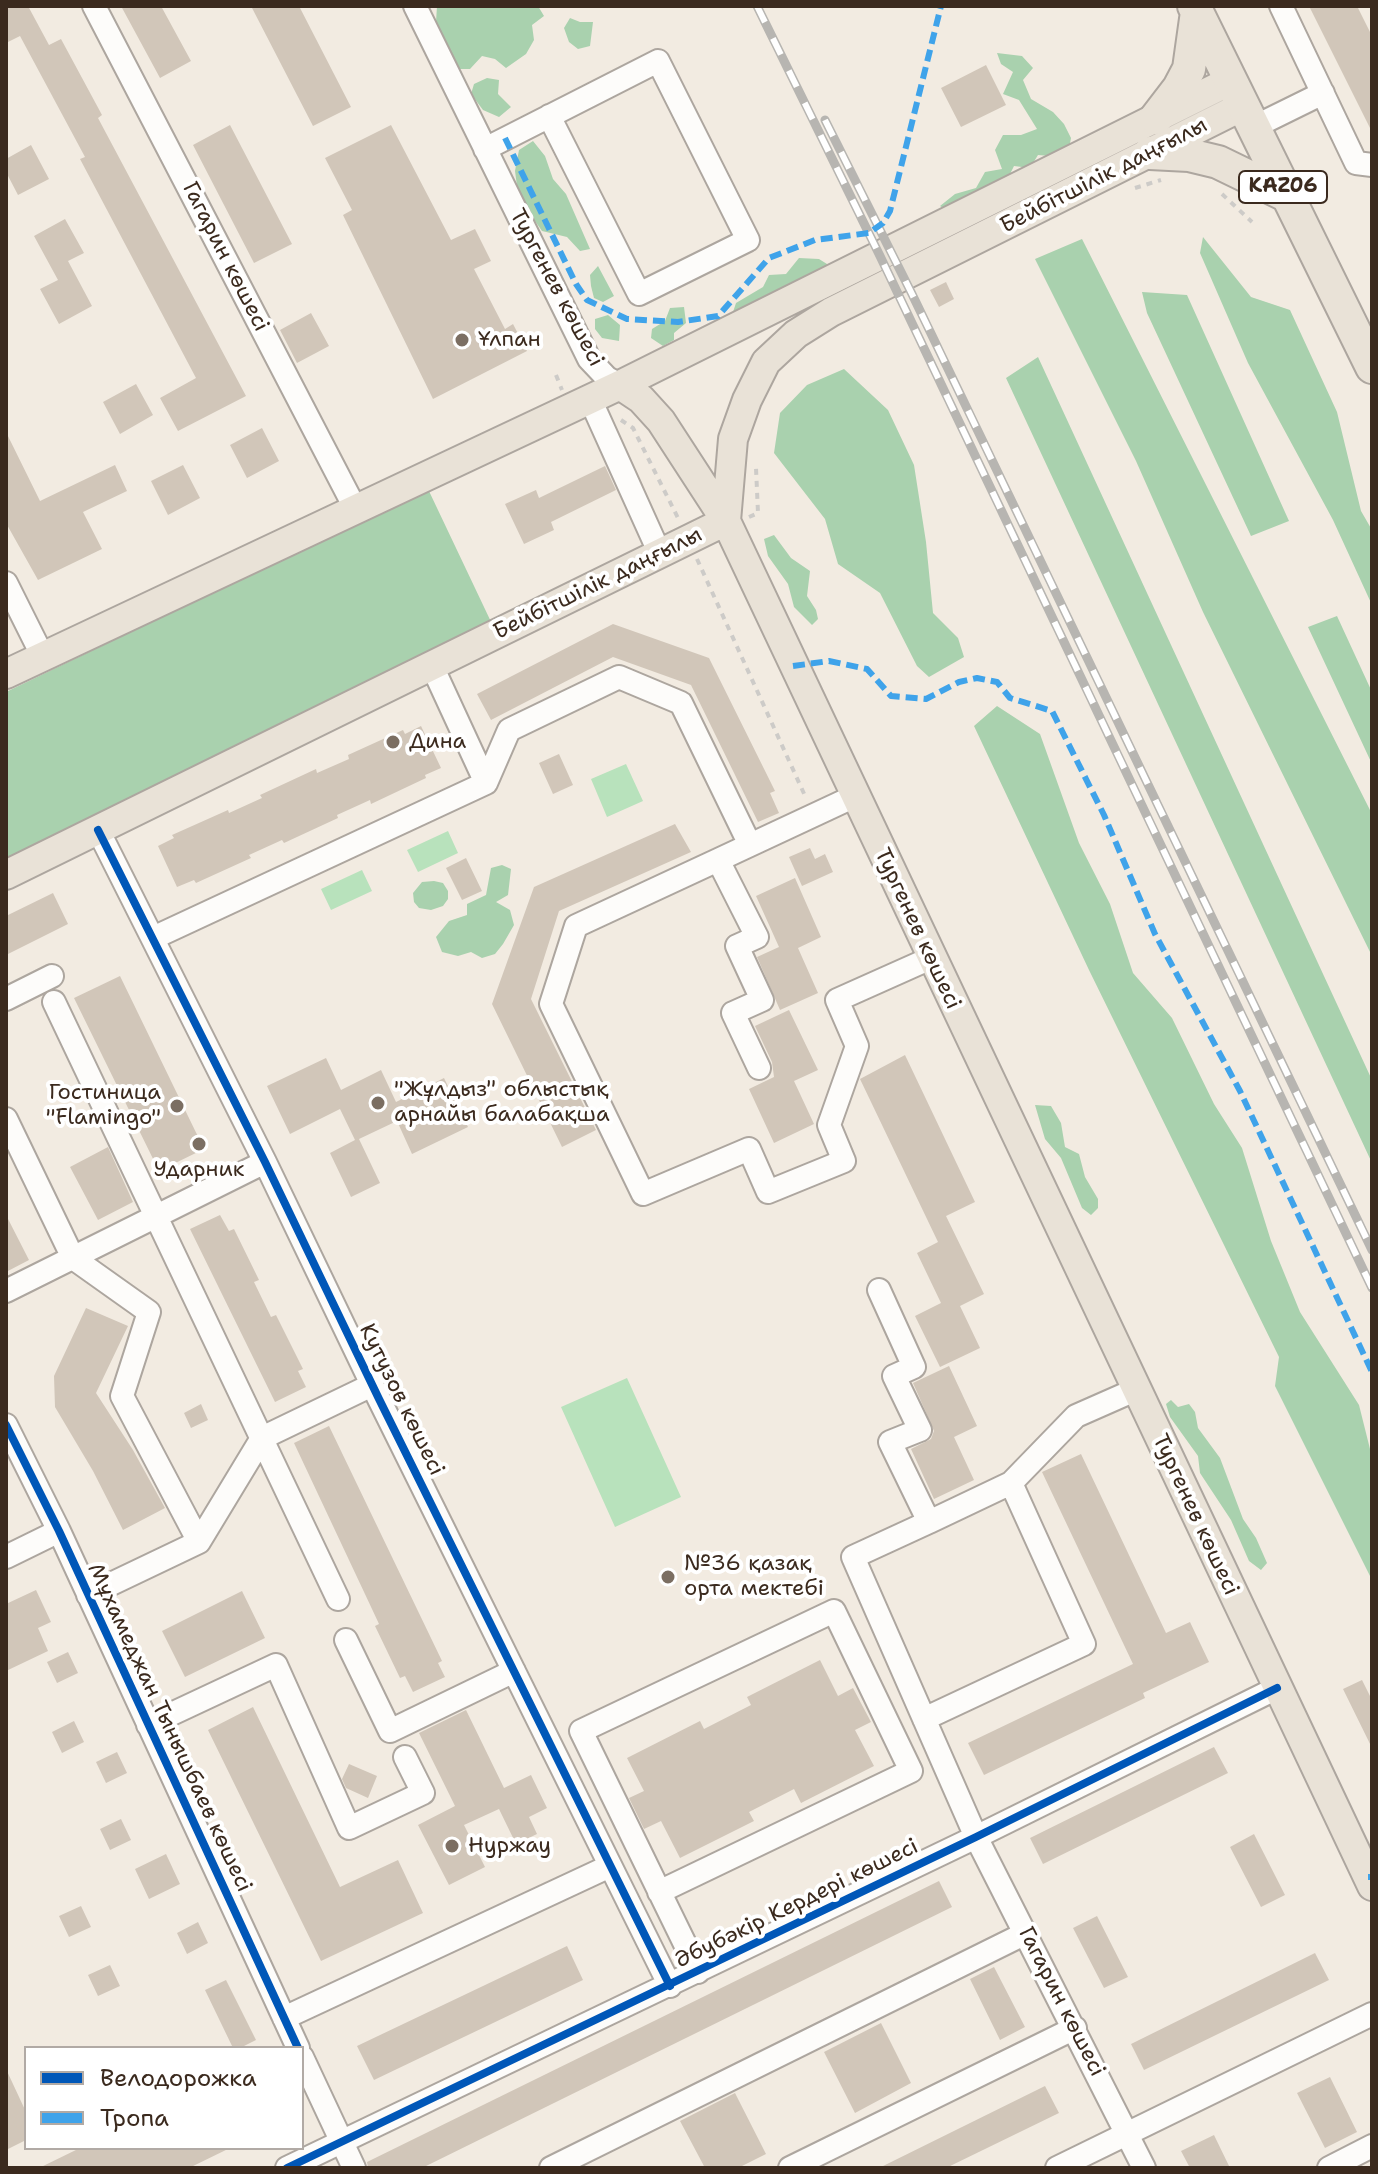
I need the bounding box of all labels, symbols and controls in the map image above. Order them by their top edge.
street label: Бейбітшілік даңғылы [996,112,1212,240]
road number: KАZ06 [1239,171,1327,203]
street label: Гагарин көшесі [176,178,274,336]
street label: Тургенев көшесі [503,205,609,371]
place label: Ұлпан [478,327,541,353]
marker: Ұлпан [453,331,471,349]
street label: Бейбітшілік даңғылы [489,522,707,646]
place label: Дина [409,729,466,755]
marker: Дина [384,733,402,751]
street label: Тургенев көшесі [868,844,966,1014]
place label: "Жұлдыз" облыстық арнайы балабақша [394,1077,610,1128]
place label: Гостиница "Flamingo" [46,1080,161,1132]
marker: "Жұлдыз" облыстық арнайы балабақша [369,1094,387,1112]
marker: Гостиница "Flamingo" [168,1097,186,1115]
marker: Ударник [190,1135,208,1153]
place label: Ударник [153,1157,245,1183]
street label: Кутузов көшесі [353,1320,449,1480]
street label: Тургенев көшесі [1146,1430,1244,1600]
place label: №36 қазақ орта мектебі [684,1551,824,1602]
street label: Мұхамеджан Тынышбаев көшесі [81,1560,257,1896]
marker: №36 қазақ орта мектебі [659,1568,677,1586]
place label: Нуржау [468,1833,551,1859]
street label: Әбубәкір Кердері көшесі [671,1834,923,1974]
marker: Нуржау [443,1837,461,1855]
street label: Гагарин көшесі [1012,1923,1110,2081]
legend [24,2046,304,2150]
text: Велодорожка [100,2062,257,2094]
text: Тропа [100,2102,169,2134]

